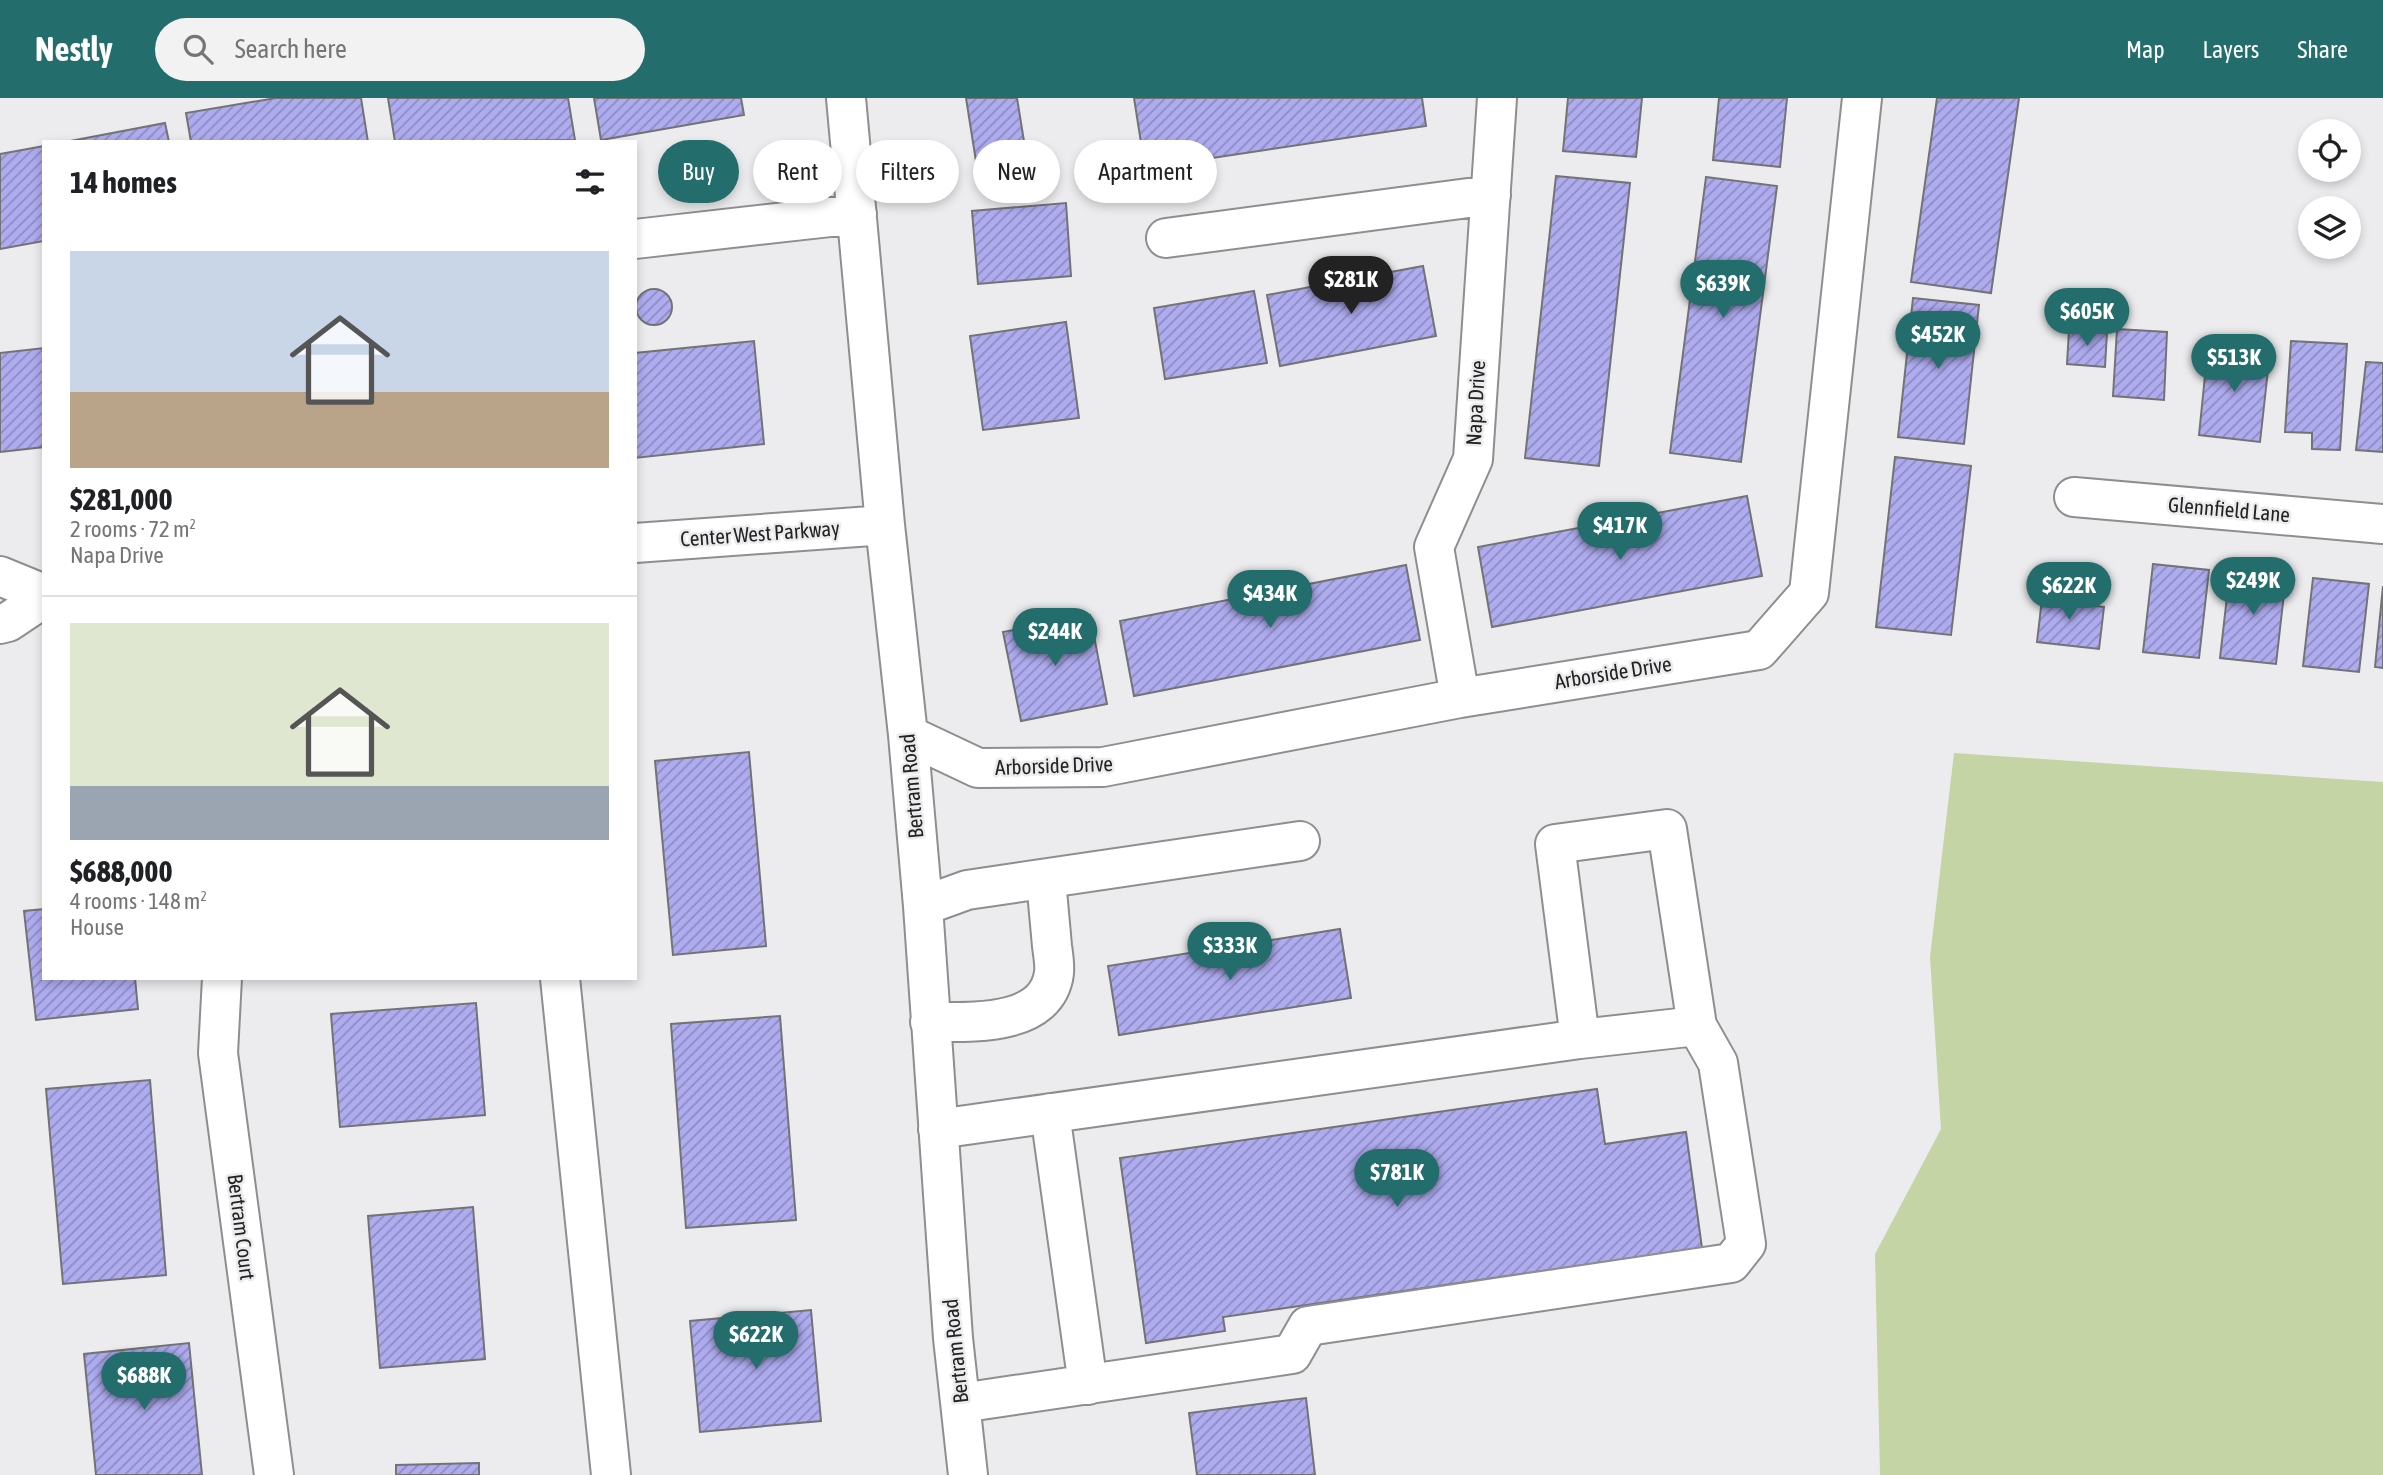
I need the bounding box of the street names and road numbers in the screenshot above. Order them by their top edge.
street label: Napa Drive [1461,360,1489,446]
street label: Glennfield Lane [2167,492,2291,526]
street label: Center West Parkway [679,515,841,551]
street label: Arborside Drive [1553,651,1673,693]
street label: Bertram Road [894,733,928,840]
street label: Arborside Drive [995,751,1113,779]
street label: Bertram Court [224,1173,260,1281]
street label: Bertram Road [938,1298,972,1405]

